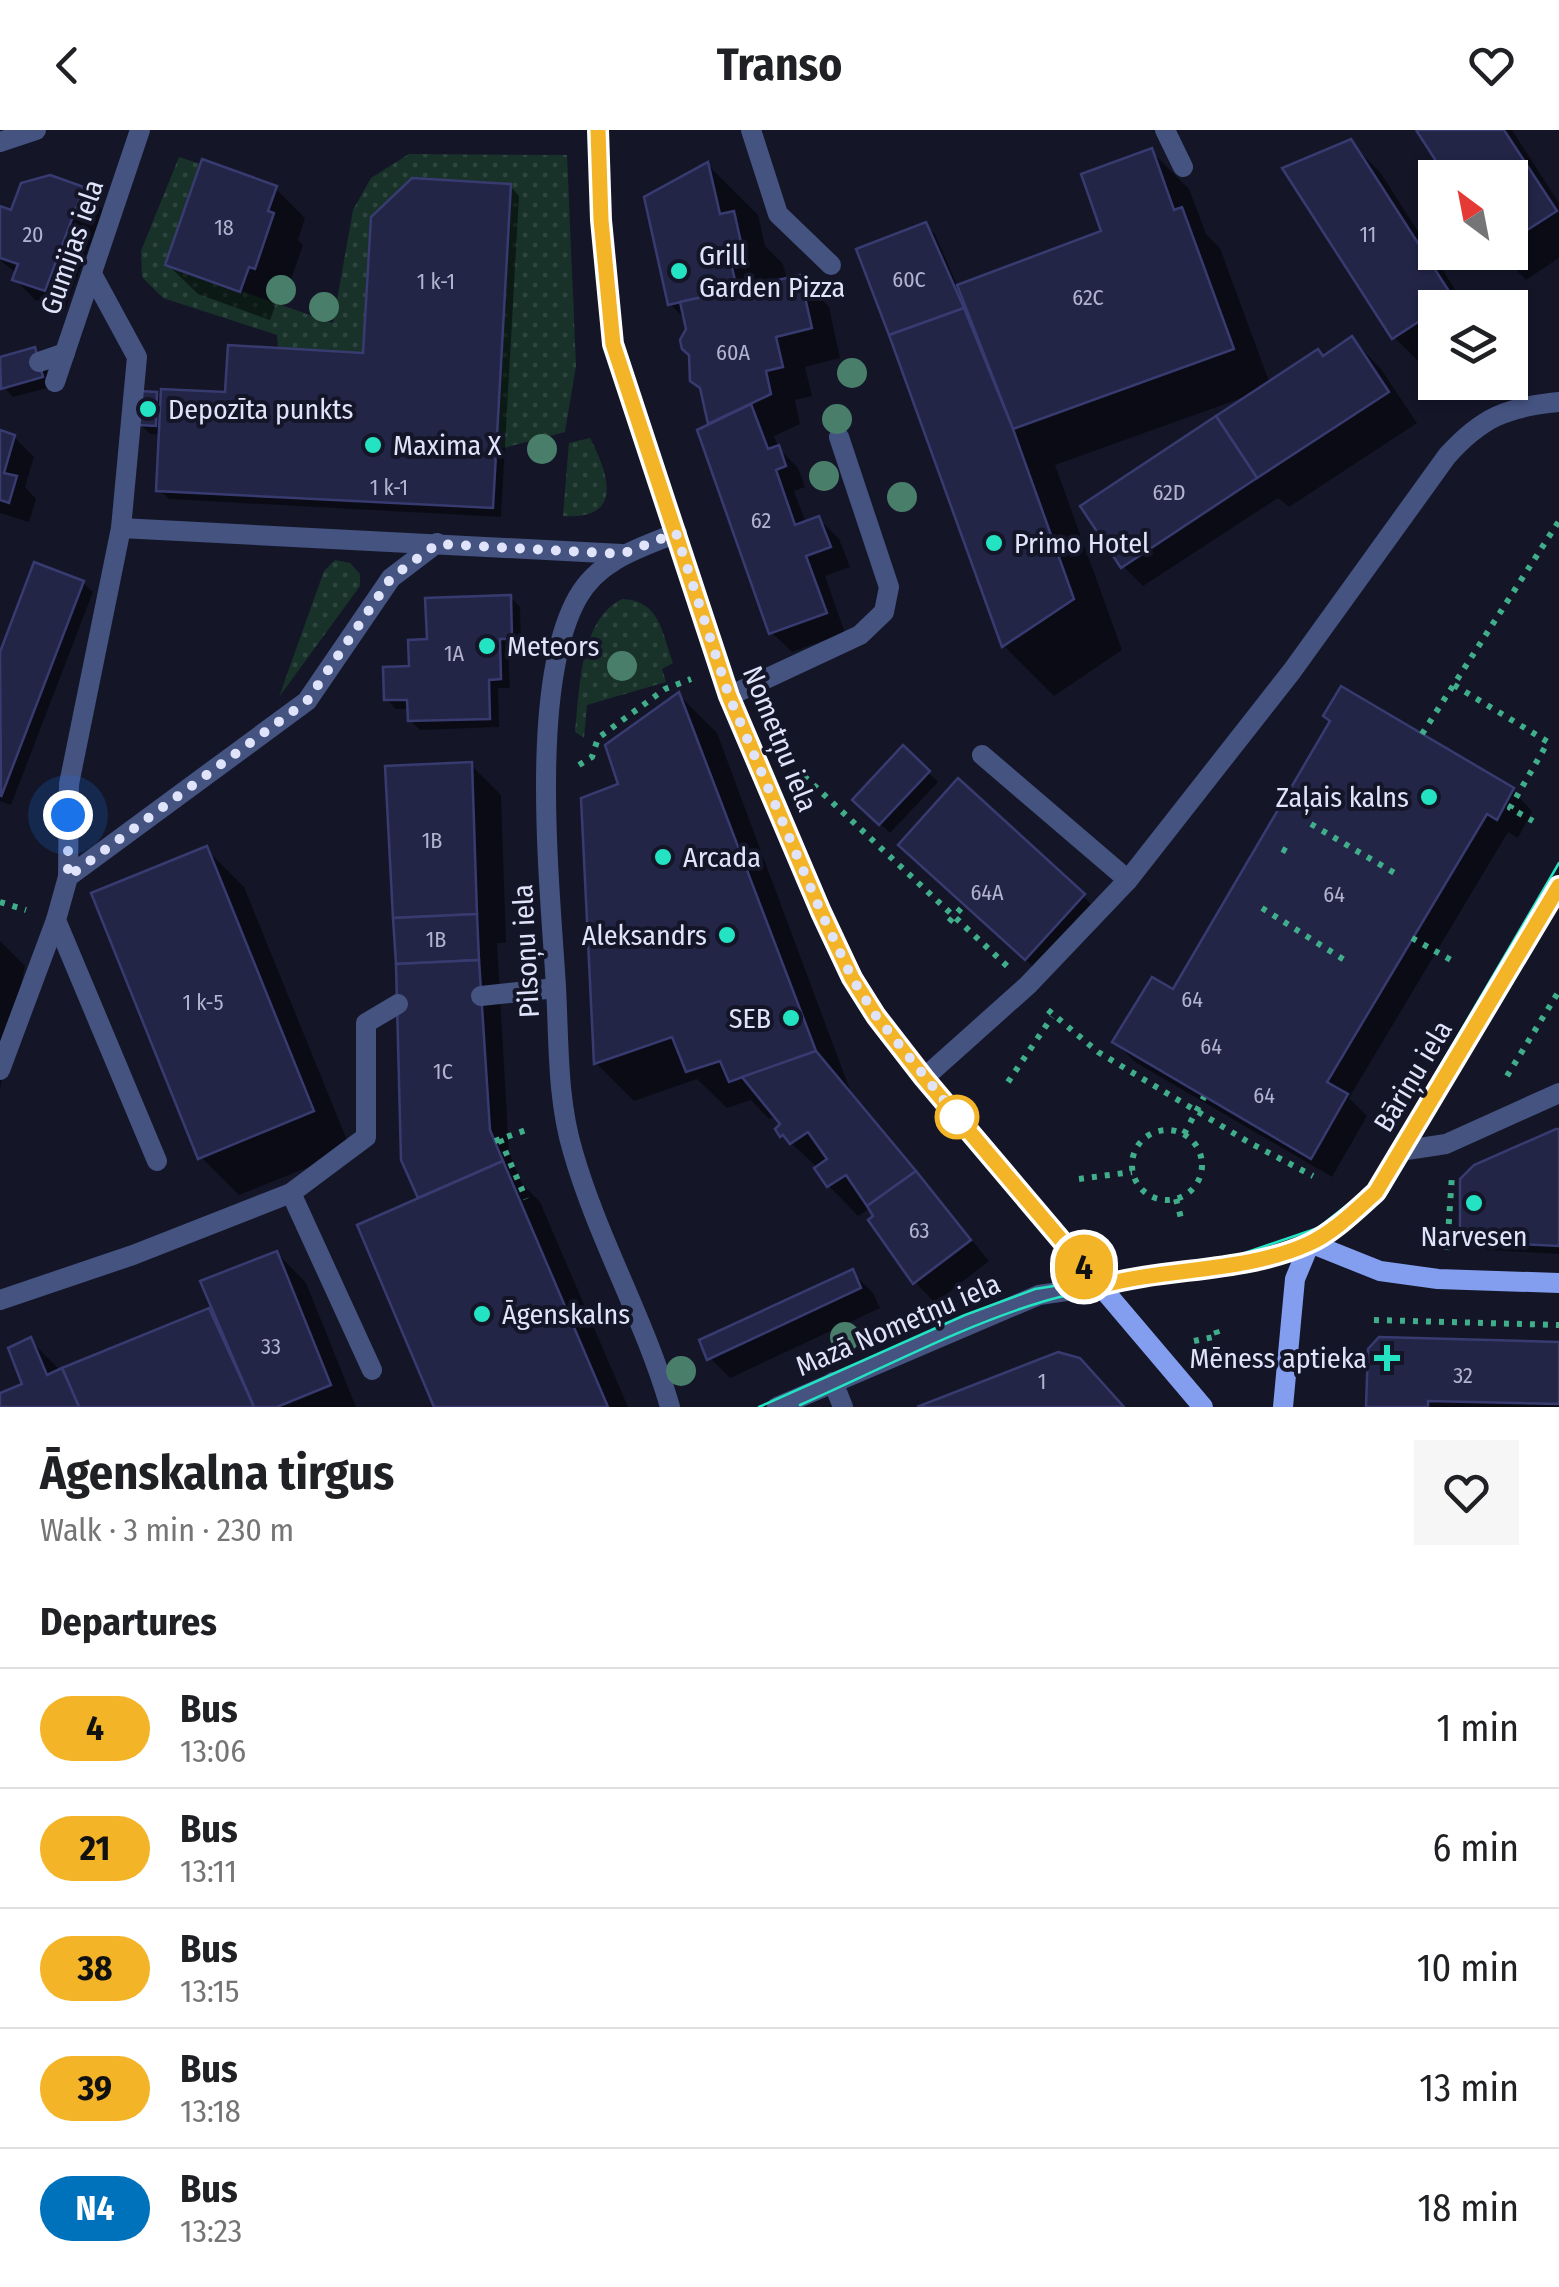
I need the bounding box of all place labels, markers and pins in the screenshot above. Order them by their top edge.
place label: Grill Garden Pizza [699,239,845,304]
marker: Grill Garden Pizza [668,260,690,282]
place label: Depozīta punkts [168,393,353,426]
marker: Depozīta punkts [137,398,159,420]
place label: Maxima X [393,429,502,462]
marker: Maxima X [362,434,384,456]
place label: Primo Hotel [1014,527,1149,560]
marker: Primo Hotel [983,532,1005,554]
place label: Meteors [507,630,599,663]
marker: Meteors [476,635,498,657]
place label: Zaļais kalns [1276,781,1409,815]
marker: Zaļais kalns [1418,786,1440,808]
place label: Arcada [683,841,761,874]
marker: Arcada [652,846,674,868]
place label: Aleksandrs [582,919,707,952]
marker: Aleksandrs [716,924,738,946]
place label: SEB [729,1002,771,1035]
marker: SEB [780,1007,802,1029]
unlabelled marker [936,1096,978,1138]
marker: Narvesen [1463,1192,1485,1214]
place label: Narvesen [1420,1220,1528,1253]
place label: Āgenskalns [502,1298,630,1331]
marker: Āgenskalns [471,1303,493,1325]
place label: Mēness aptieka [1189,1342,1367,1375]
marker: Mēness aptieka [1376,1347,1398,1369]

